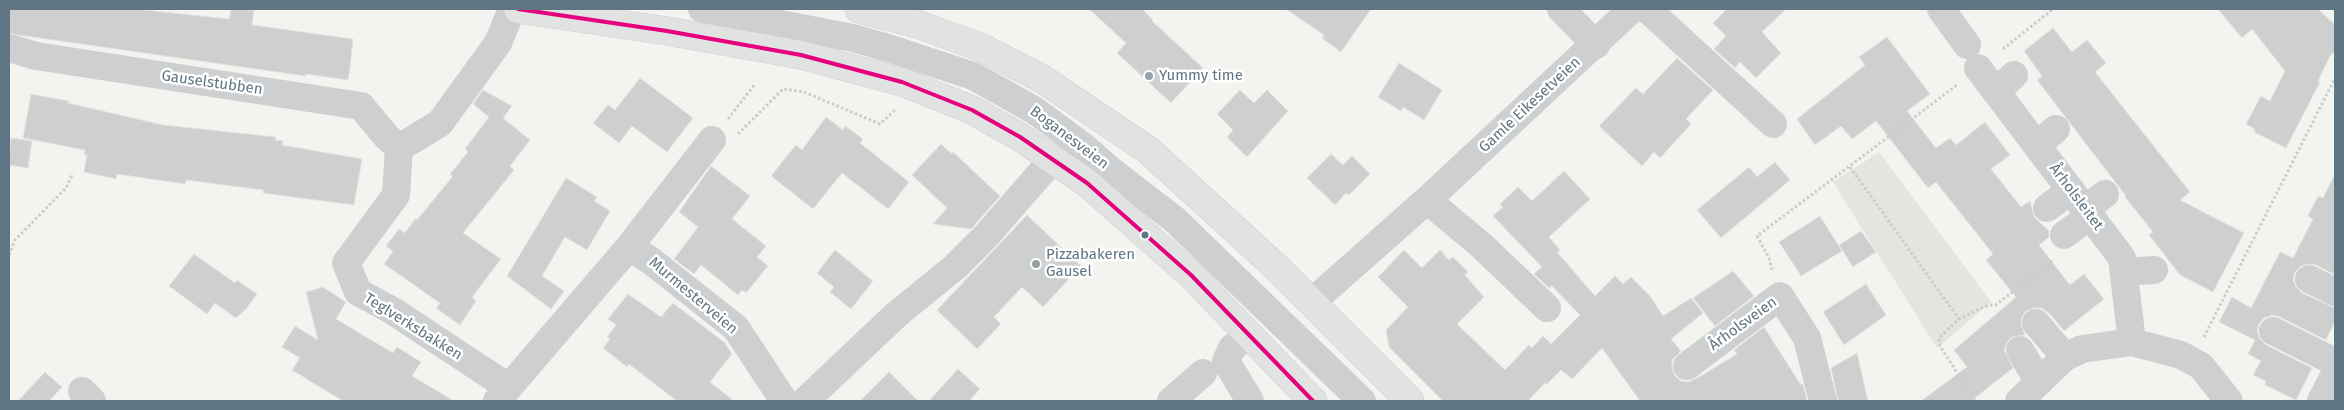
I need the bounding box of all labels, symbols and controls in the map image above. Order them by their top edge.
street label: Gamle Eikesetveien [1476,53,1584,157]
street label: Gauselstubben [160,67,264,99]
place label: Yummy time [1159,67,1243,85]
marker: Yummy time [1143,70,1155,82]
street label: Boganesveien [1026,103,1112,173]
street label: Årholsleitet [2045,160,2107,234]
unlabelled marker [1140,230,1150,240]
place label: Pizzabakeren Gausel [1046,246,1135,281]
street label: Murmesterveien [645,254,741,338]
marker: Pizzabakeren Gausel [1030,258,1042,270]
street label: Teglverksbakken [361,290,465,364]
street label: Årholsveien [1705,293,1781,355]

